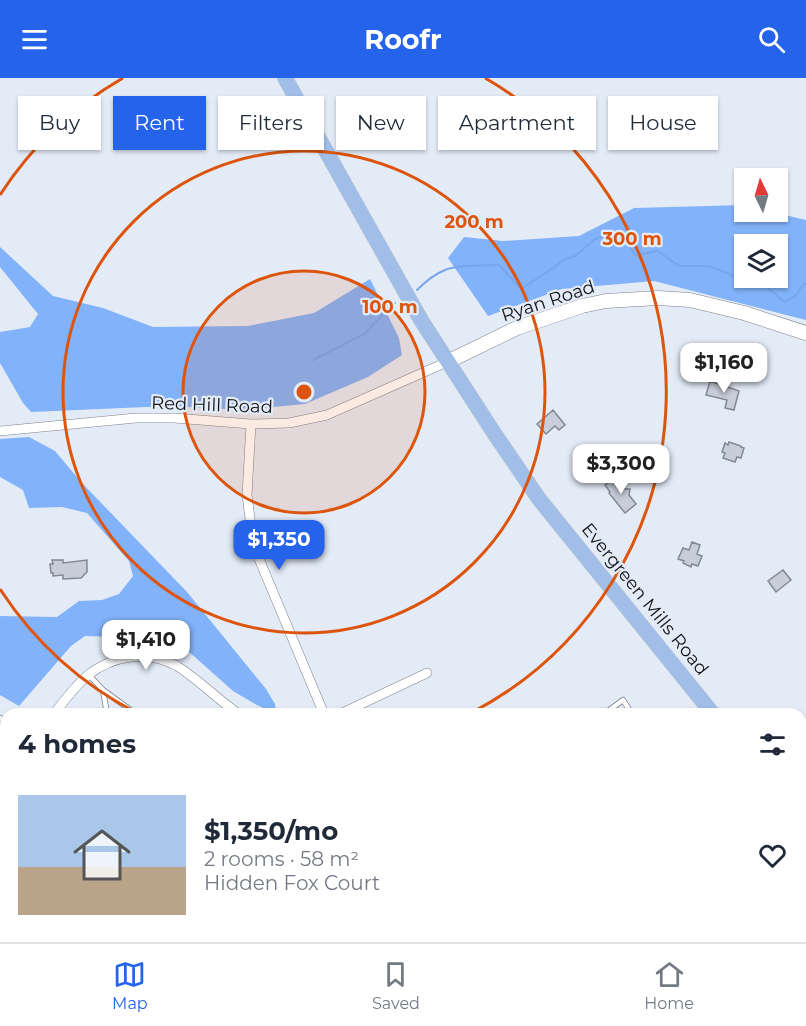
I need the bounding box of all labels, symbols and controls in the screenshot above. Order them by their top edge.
icon: menu [18,23,51,56]
text: Roofr [364,23,442,56]
icon: search [755,23,788,56]
chip: Buy [18,96,101,150]
chip: Rent [113,96,206,150]
chip: Filters [218,96,324,150]
chip: New [336,96,426,150]
chip: Apartment [438,96,596,150]
chip: House [608,96,718,150]
north arrow [734,168,788,222]
map controls [734,168,788,288]
text: 200 m [444,211,504,233]
text: 300 m [601,228,662,250]
button: layers [734,234,788,288]
street label: Ryan Road [498,276,598,326]
text: 100 m [362,296,418,318]
pin: $1,160 [675,343,773,394]
text: $1,160 [694,350,754,374]
centre of rings [294,382,314,402]
street label: Red Hill Road [151,392,273,418]
pin: $3,300 [572,444,670,495]
text: $3,300 [587,451,655,475]
street label: Evergreen Mills Road [577,518,713,680]
pin: $1,350 [230,520,328,571]
text: $1,350 [248,527,310,551]
pin: $1,410 [97,620,195,671]
text: $1,410 [116,627,176,651]
text: 4 homes [18,728,136,760]
icon: filters [756,728,789,761]
text: $1,350/mo [204,815,338,847]
icon: home [66,819,138,891]
icon: heart [756,839,789,872]
text: 2 rooms · 58 m² [204,847,359,871]
text: Hidden Fox Court [204,871,380,895]
tab: Map [112,958,148,1013]
tab: Saved [372,958,420,1013]
tab: Home [644,958,694,1013]

